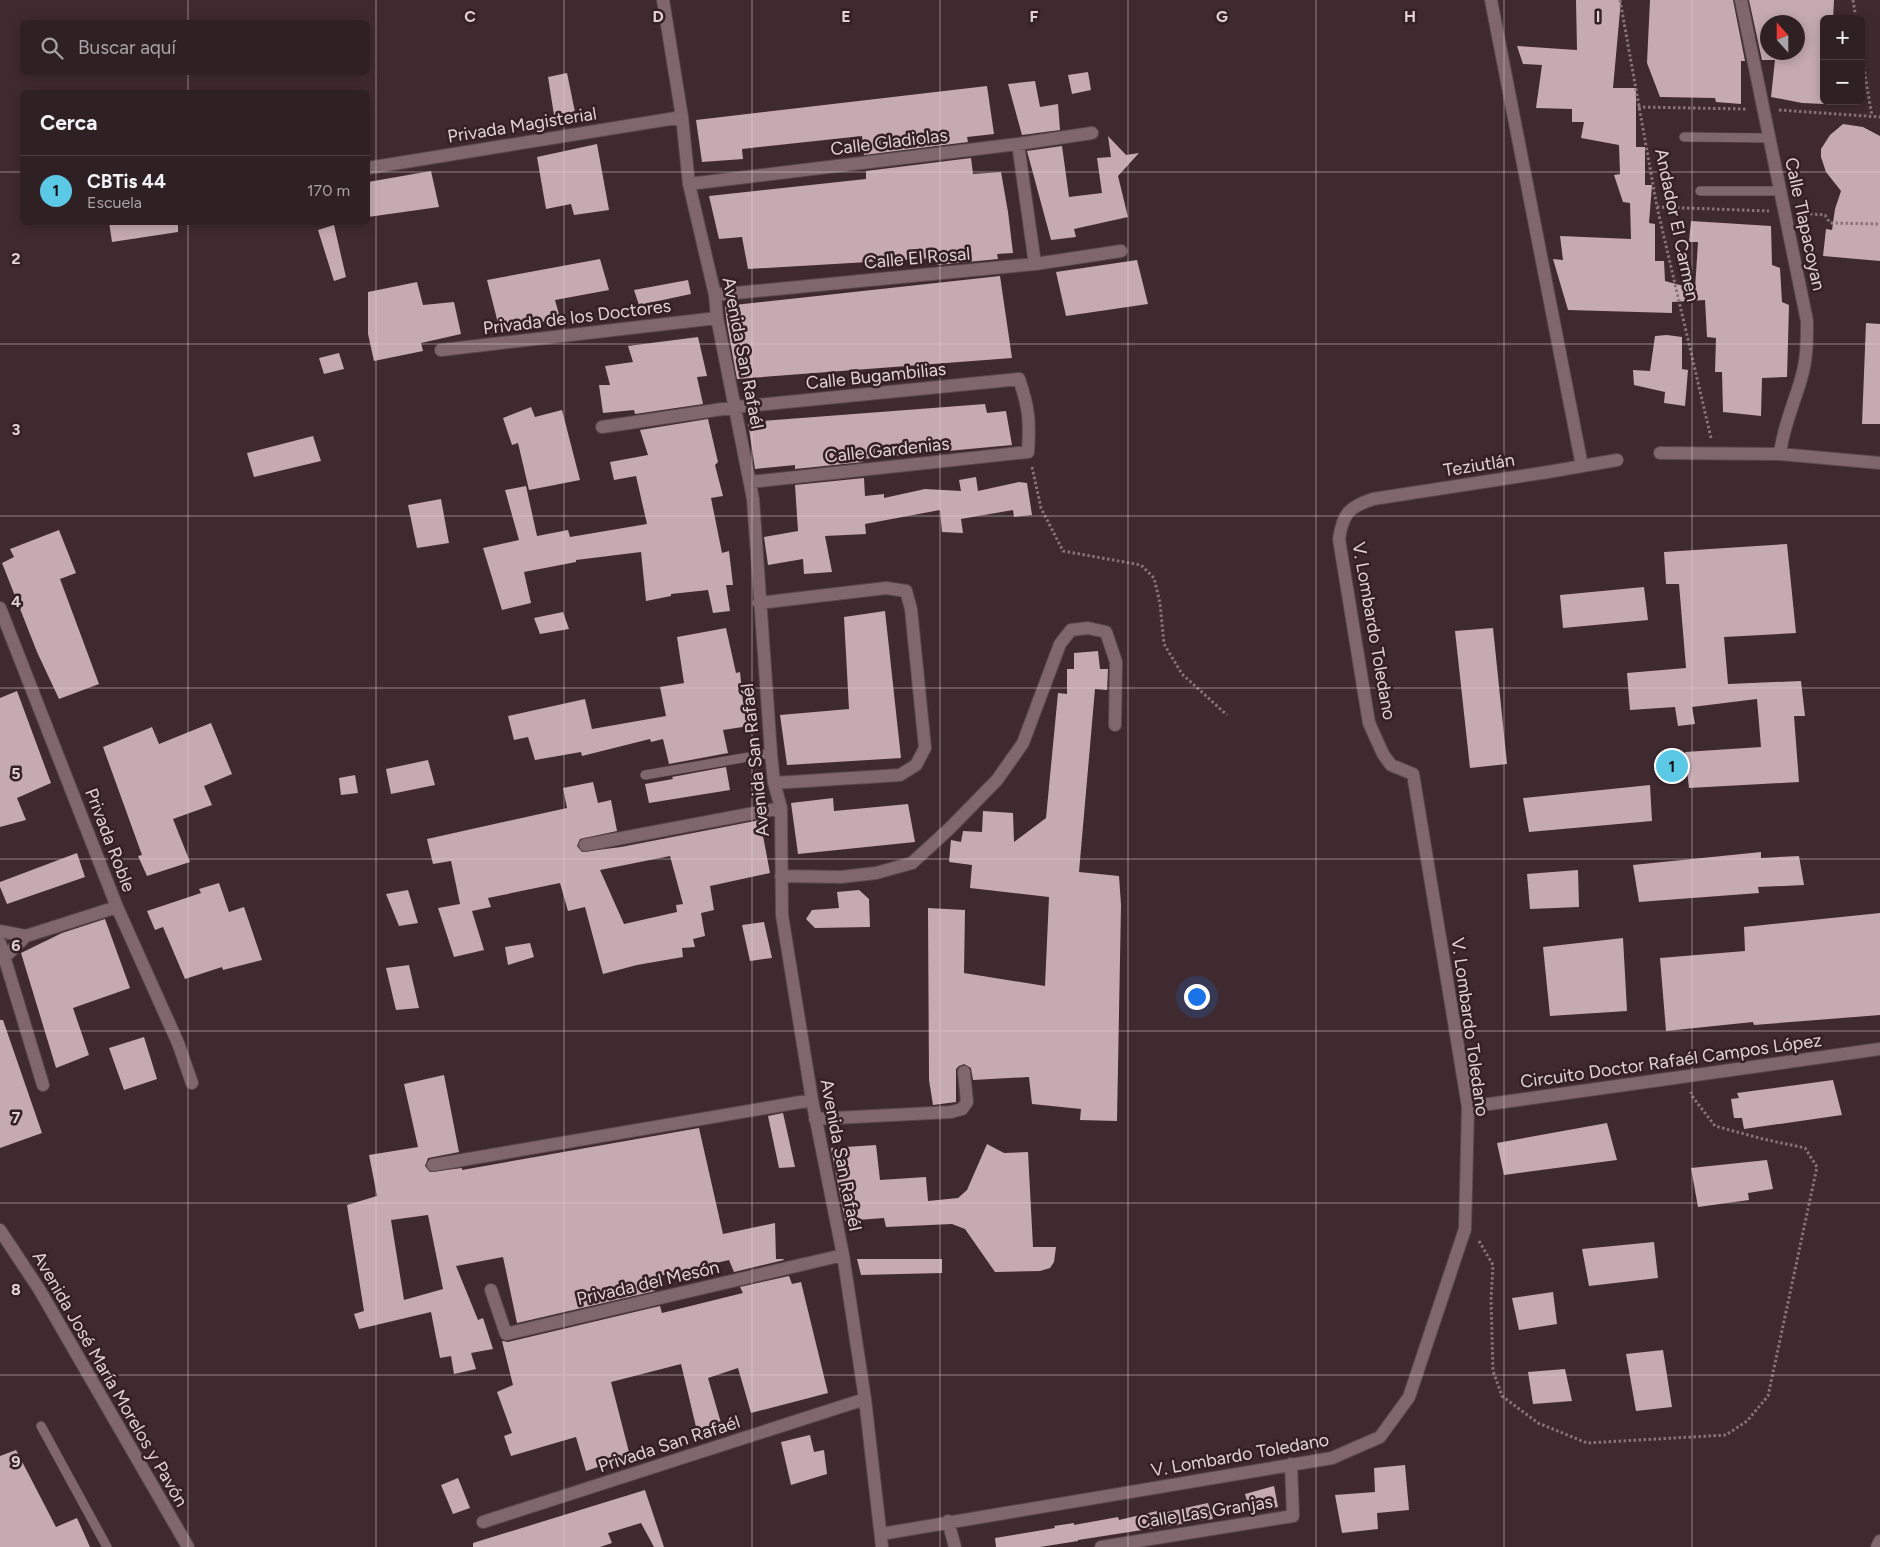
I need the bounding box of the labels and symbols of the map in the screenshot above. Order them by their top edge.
text: C [464,7,476,26]
text: D [652,7,664,26]
text: E [841,7,851,26]
text: F [1030,7,1039,26]
text: G [1216,7,1228,26]
text: H [1404,7,1416,26]
text: I [1596,7,1600,26]
north arrow [1760,15,1805,60]
street label: Privada Magisterial [446,102,598,148]
street label: Calle Gladiolas [829,124,949,160]
street label: Andador El Carmen [1650,146,1704,304]
street label: Calle Tlapacoyan [1780,155,1830,293]
street label: Calle El Rosal [863,242,971,274]
text: 2 [11,249,21,268]
street label: Avenida San Rafaél [718,275,768,431]
street label: Privada de los Doctores [482,295,672,339]
street label: Calle Bugambilias [805,358,947,394]
text: 3 [12,420,21,439]
street label: Calle Gardenias [823,433,951,467]
street label: Teziutlán [1442,449,1516,481]
street label: V. Lombardo Toledano [1348,540,1400,722]
text: 4 [11,592,21,611]
street label: Avenida San Rafaél [736,682,774,838]
pin: 1 [1656,747,1688,785]
text: 5 [11,764,21,783]
street label: Privada Roble [80,785,140,895]
text: 6 [11,936,21,955]
street label: V. Lombardo Toledano [1447,936,1493,1118]
your location [1184,984,1210,1010]
street label: Circuito Doctor Rafaél Campos López [1519,1029,1823,1093]
street label: Avenida San Rafaél [816,1077,866,1233]
text: 7 [12,1108,21,1127]
street label: Avenida José María Morelos y Pavón [28,1247,192,1511]
street label: Privada del Mesón [574,1256,722,1310]
text: 8 [11,1280,21,1299]
street label: Privada San Rafaél [595,1411,743,1477]
street label: V. Lombardo Toledano [1149,1429,1331,1481]
text: 9 [11,1452,21,1471]
street label: Calle Las Granjas [1136,1490,1274,1534]

